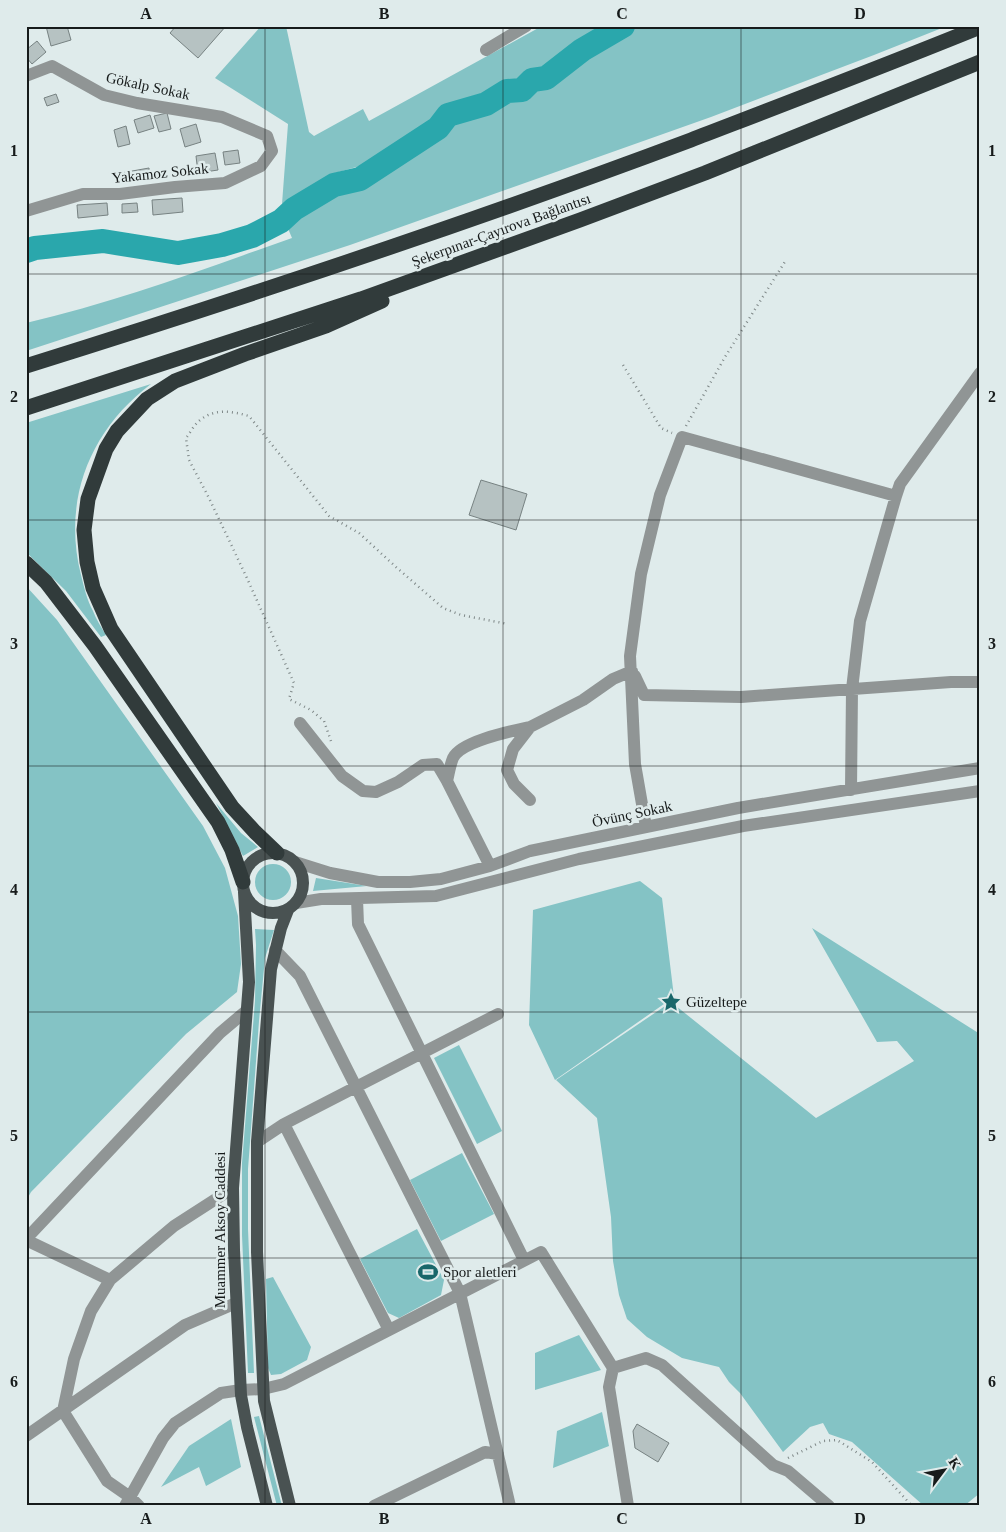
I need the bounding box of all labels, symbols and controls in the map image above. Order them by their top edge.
text: A [140,5,152,22]
text: B [379,5,390,22]
text: C [616,5,628,22]
text: D [854,5,866,22]
street label: Gökalp Sokak [105,69,192,103]
text: 1 [10,142,18,159]
text: 1 [988,142,996,159]
street label: Yakamoz Sokak [111,160,210,186]
street label: Şekerpınar-Çayırova Bağlantısı [409,190,593,270]
text: 2 [10,388,18,405]
text: 2 [988,388,996,405]
text: 3 [10,635,18,652]
text: 3 [988,635,996,652]
street label: Övünç Sokak [591,798,674,830]
text: 4 [10,881,18,898]
text: 4 [988,881,996,898]
place icon: Güzeltepe [660,991,682,1013]
place label: Güzeltepe [686,994,747,1010]
text: 5 [10,1127,18,1144]
text: 5 [988,1127,996,1144]
street label: Muammer Aksoy Caddesi [212,1152,228,1308]
sports icon: Spor aletleri [417,1261,439,1283]
place label: Spor aletleri [443,1264,517,1280]
text: 6 [10,1373,18,1390]
text: 6 [988,1373,996,1390]
north arrow [918,1444,968,1494]
text: K [945,1455,964,1472]
text: A [140,1510,152,1527]
text: B [379,1510,390,1527]
text: C [616,1510,628,1527]
text: D [854,1510,866,1527]

